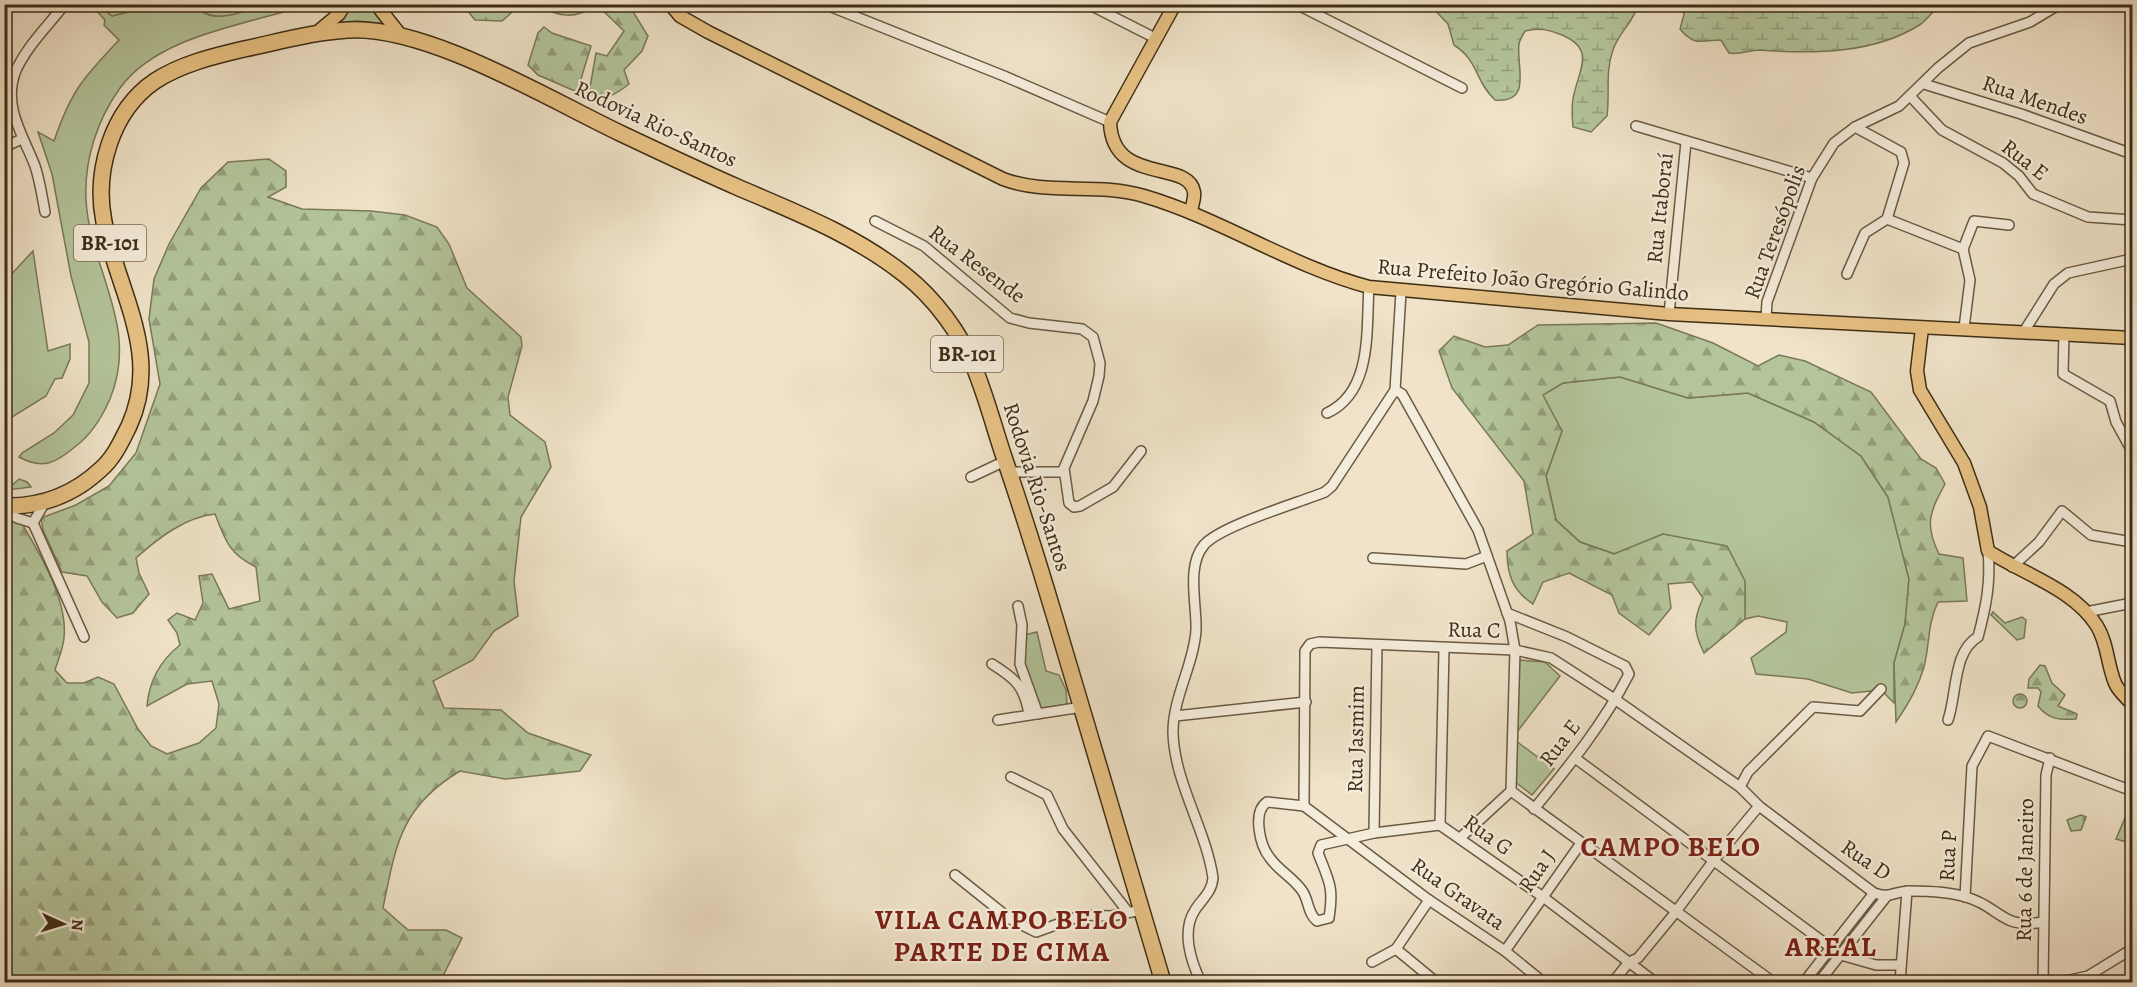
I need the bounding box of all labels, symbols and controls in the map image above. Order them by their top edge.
street label: Rua Mendes [1978,68,2092,132]
street label: Rodovia Rio-Santos [570,73,742,175]
street label: Rua E [1995,132,2055,188]
street label: Rua Itaboraí [1639,151,1681,265]
street label: Rua Teresópolis [1737,161,1813,303]
street label: Rua Resende [922,218,1032,310]
road number: BR-101 [74,225,146,261]
street label: Rua Prefeito João Gregório Galindo [1376,251,1690,309]
road number: BR-101 [931,336,1003,372]
street label: Rodovia Rio-Santos [996,399,1078,575]
street label: Rua C [1447,615,1501,645]
street label: Rua Jasmim [1340,685,1372,793]
street label: Rua E [1532,713,1588,773]
street label: Rua 6 de Janeiro [2009,798,2041,942]
street label: Rua G [1457,807,1519,863]
district label: CAMPO BELO [1580,828,1762,866]
street label: Rua P [1932,830,1964,882]
street label: Rua D [1835,832,1897,888]
street label: Rua J [1511,843,1563,899]
street label: Rua Gravata [1405,851,1512,938]
north arrow [33,894,93,954]
district label: VILA CAMPO BELO PARTE DE CIMA [874,901,1129,971]
text: N [66,918,88,932]
district label: AREAL [1784,928,1877,966]

